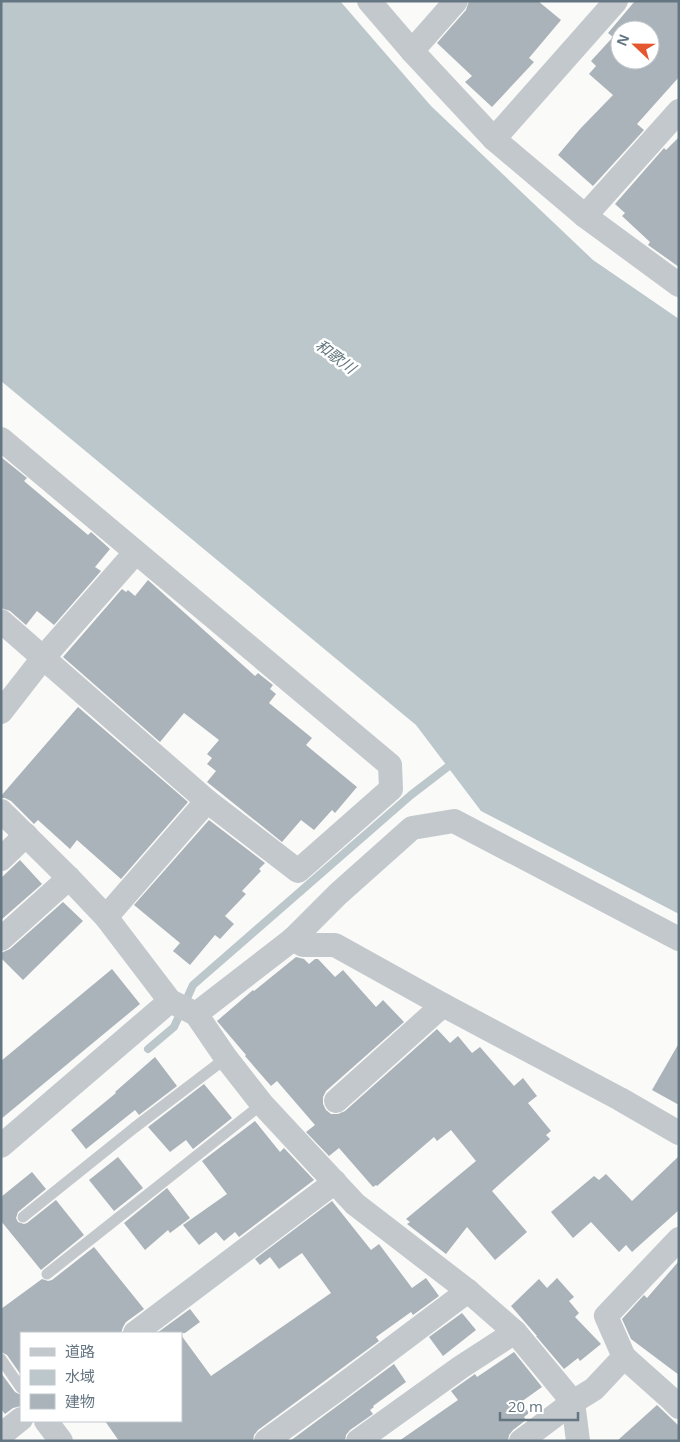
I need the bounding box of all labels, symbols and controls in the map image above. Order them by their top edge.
north arrow [610,20,660,70]
text: N [612,31,633,49]
water label: 和歌川 [312,334,362,379]
legend [20,1332,182,1422]
text: 道路 [65,1341,95,1361]
text: 水域 [65,1366,95,1386]
scale bar [500,1390,578,1422]
text: 建物 [65,1391,95,1411]
text: 20 m [508,1396,543,1416]

